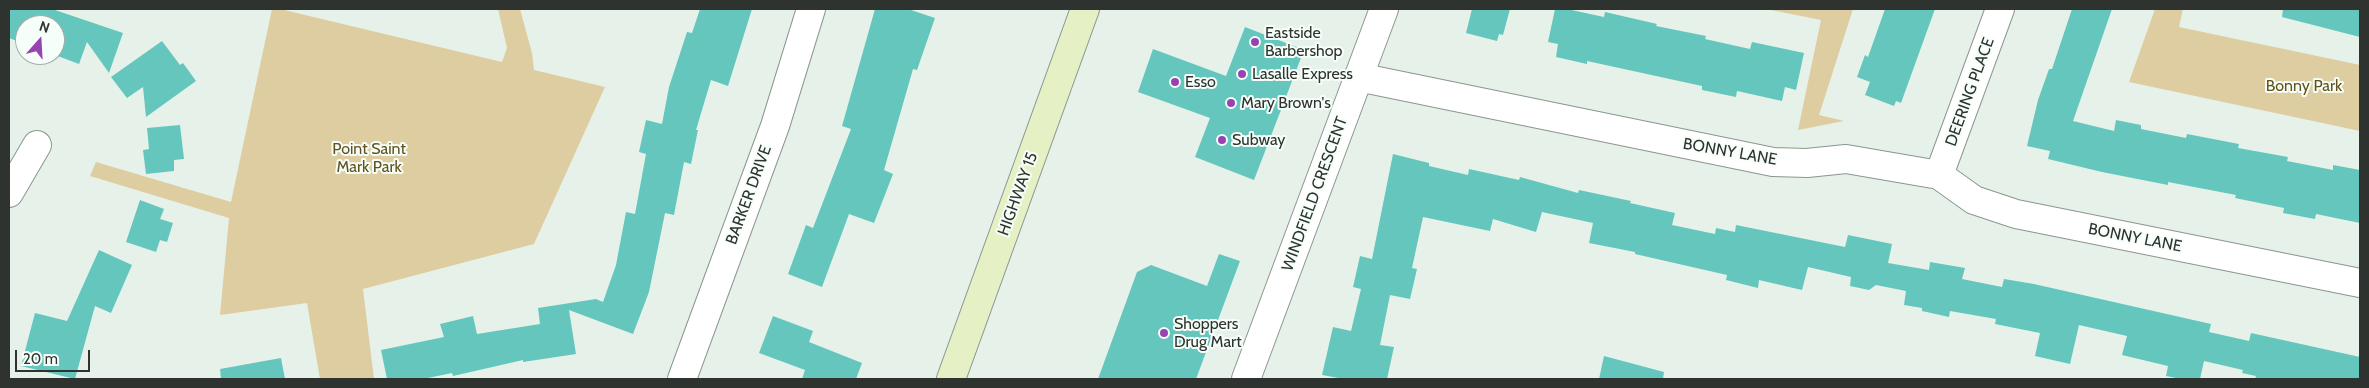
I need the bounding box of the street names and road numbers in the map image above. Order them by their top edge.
street label: DEERING PLACE [1941,35,1999,149]
street label: WINDFIELD CRESCENT [1278,114,1352,274]
street label: BONNY LANE [1682,134,1778,170]
street label: BARKER DRIVE [722,143,776,247]
street label: HIGHWAY 15 [994,150,1042,238]
street label: BONNY LANE [2087,220,2183,256]

